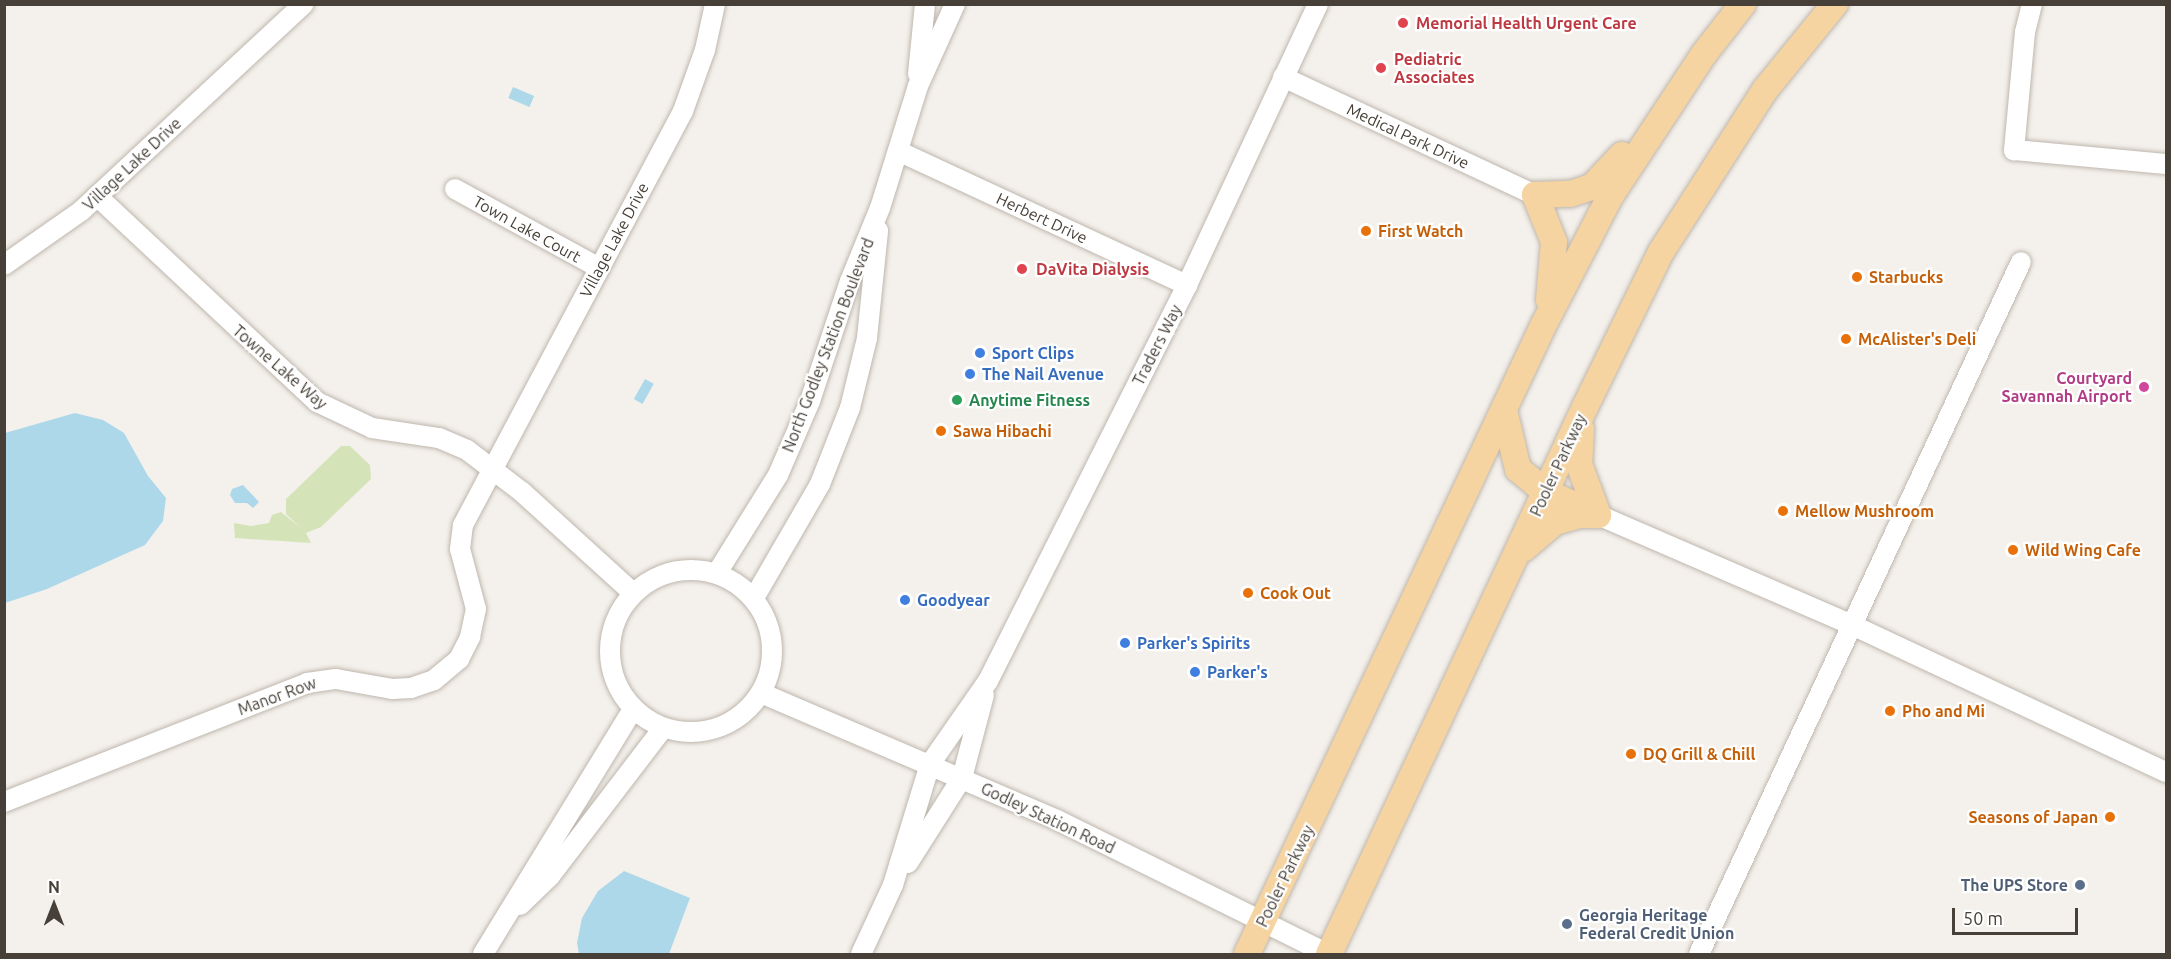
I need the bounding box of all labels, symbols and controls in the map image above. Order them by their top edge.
place label: Memorial Health Urgent Care [1416,13,1637,33]
marker: Memorial Health Urgent Care [1394,14,1412,32]
place label: Pediatric Associates [1394,49,1475,87]
marker: Pediatric Associates [1372,59,1390,77]
street label: Medical Park Drive [1344,99,1472,173]
street label: Village Lake Drive [79,114,185,214]
street label: Village Lake Drive [576,179,652,301]
street label: Herbert Drive [993,189,1091,247]
street label: Town Lake Court [470,192,584,266]
place label: First Watch [1378,221,1463,241]
marker: First Watch [1359,224,1373,238]
street label: North Godley Station Boulevard [778,235,878,455]
place label: DaVita Dialysis [1036,259,1149,279]
marker: DaVita Dialysis [1013,260,1031,278]
place label: Starbucks [1869,267,1943,287]
marker: Starbucks [1850,270,1864,284]
street label: Traders Way [1128,301,1186,389]
street label: Towne Lake Way [229,321,331,413]
place label: McAlister's Deli [1858,329,1976,349]
marker: McAlister's Deli [1839,332,1853,346]
place label: Sport Clips [992,343,1074,363]
marker: Sport Clips [973,346,987,360]
place label: The Nail Avenue [982,364,1104,384]
marker: The Nail Avenue [963,367,977,381]
place label: Courtyard Savannah Airport [2002,368,2132,406]
marker: Courtyard Savannah Airport [2137,380,2151,394]
place label: Anytime Fitness [969,390,1090,410]
marker: Anytime Fitness [950,393,964,407]
street label: Pooler Parkway [1526,411,1590,519]
place label: Sawa Hibachi [953,421,1052,441]
marker: Sawa Hibachi [934,424,948,438]
place label: Mellow Mushroom [1795,501,1934,521]
marker: Mellow Mushroom [1776,504,1790,518]
place label: Wild Wing Cafe [2025,540,2141,560]
marker: Wild Wing Cafe [2006,543,2020,557]
place label: Cook Out [1260,583,1331,603]
marker: Cook Out [1241,586,1255,600]
place label: Goodyear [917,590,990,610]
marker: Goodyear [898,593,912,607]
place label: Parker's Spirits [1137,633,1250,653]
marker: Parker's Spirits [1118,636,1132,650]
place label: Parker's [1207,662,1268,682]
marker: Parker's [1188,665,1202,679]
street label: Manor Row [235,673,319,719]
place label: Pho and Mi [1902,701,1985,721]
marker: Pho and Mi [1883,704,1897,718]
place label: DQ Grill & Chill [1643,744,1755,764]
marker: DQ Grill & Chill [1624,747,1638,761]
street label: Godley Station Road [978,778,1118,858]
place label: Seasons of Japan [1968,807,2098,827]
marker: Seasons of Japan [2103,810,2117,824]
street label: Pooler Parkway [1252,822,1318,930]
north arrow [24,875,84,935]
place label: The UPS Store [1961,875,2068,895]
text: N [48,878,60,896]
marker: The UPS Store [2073,878,2087,892]
scale bar [1955,896,2081,934]
place label: Georgia Heritage Federal Credit Union [1579,905,1734,943]
text: 50 m [1963,908,2003,928]
marker: Georgia Heritage Federal Credit Union [1560,917,1574,931]

